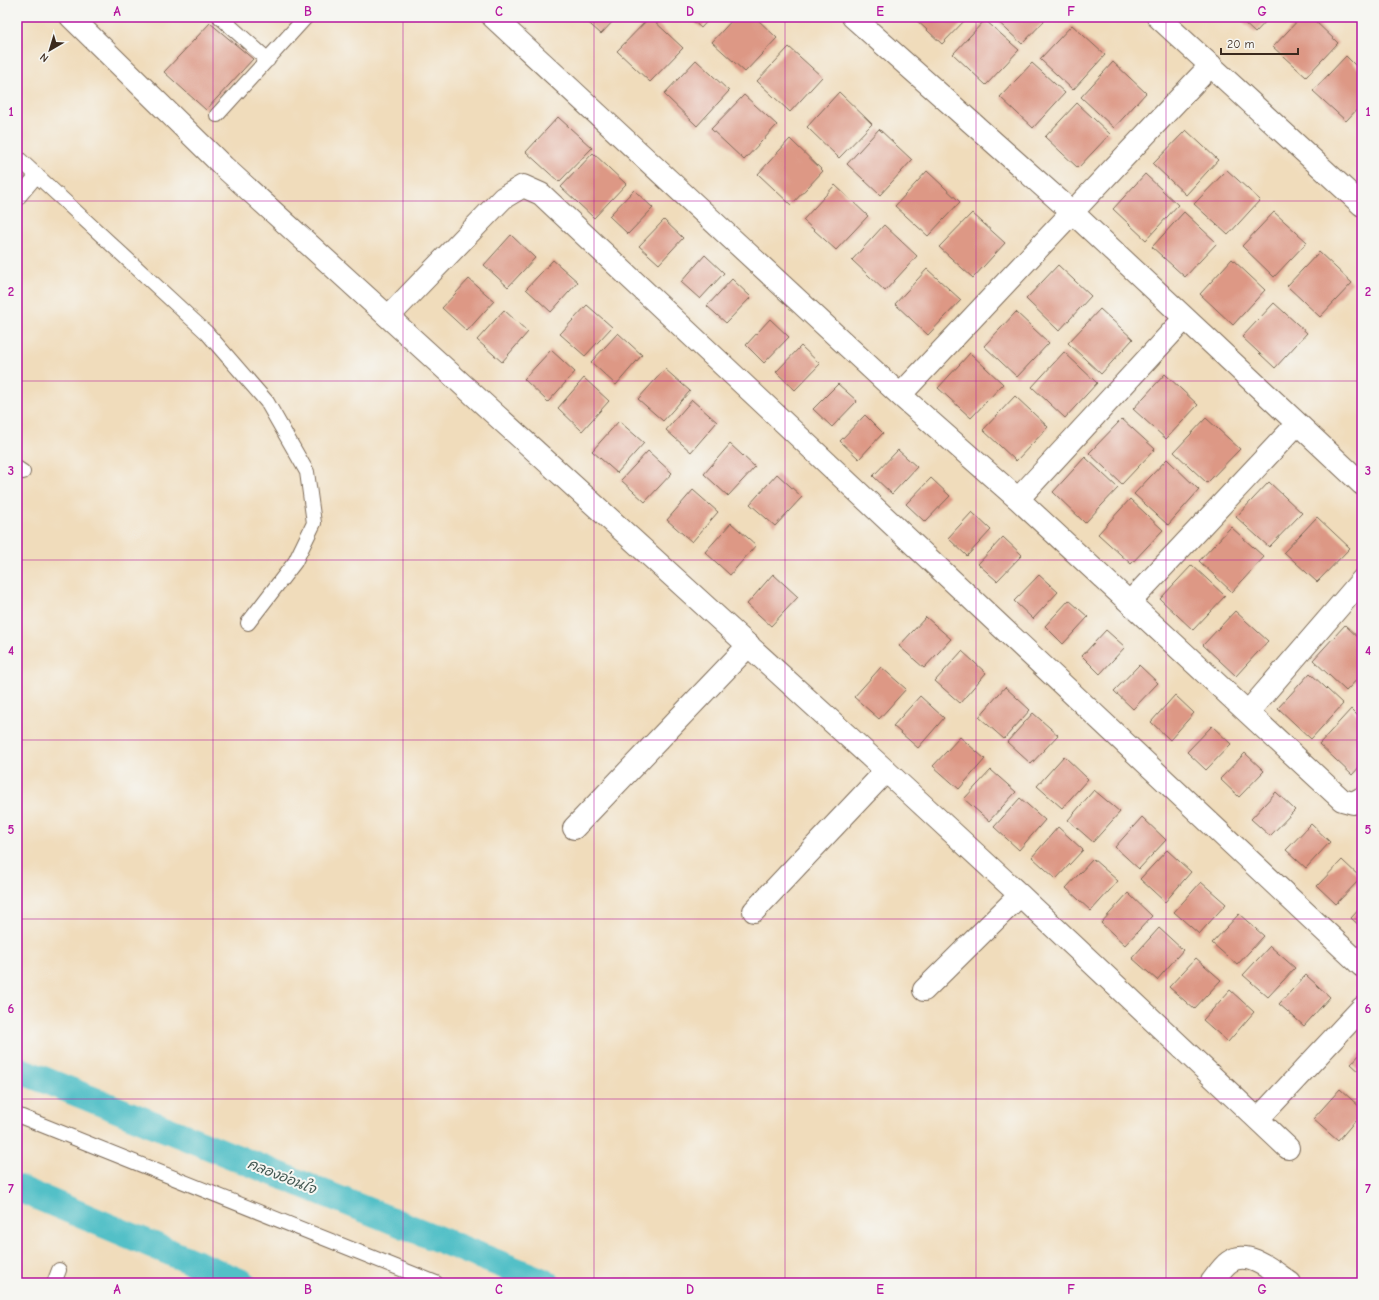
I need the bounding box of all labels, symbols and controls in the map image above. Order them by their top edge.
text: A [113,4,121,19]
text: B [304,4,312,19]
text: C [495,4,503,19]
text: D [686,4,694,19]
text: E [876,4,884,19]
text: F [1067,4,1075,19]
text: G [1257,4,1267,19]
north arrow [30,30,70,70]
scale bar [1221,30,1298,56]
text: 20 m [1227,37,1255,51]
text: N [37,50,51,65]
text: 1 [8,104,14,119]
text: 1 [1365,104,1371,119]
text: 2 [8,284,14,299]
text: 2 [1365,284,1371,299]
text: 3 [8,463,14,478]
text: 3 [1365,463,1371,478]
text: 4 [8,643,14,658]
text: 4 [1365,643,1371,658]
text: 5 [8,822,15,837]
text: 5 [1365,822,1372,837]
text: 6 [8,1001,15,1016]
text: 6 [1365,1001,1372,1016]
water label: คลองอ่อนใจ [245,1154,320,1198]
text: 7 [8,1181,14,1196]
text: 7 [1365,1181,1371,1196]
text: A [113,1282,121,1297]
text: B [304,1282,312,1297]
text: C [495,1282,503,1297]
text: D [686,1282,694,1297]
text: E [876,1282,884,1297]
text: F [1067,1282,1075,1297]
text: G [1257,1282,1267,1297]

